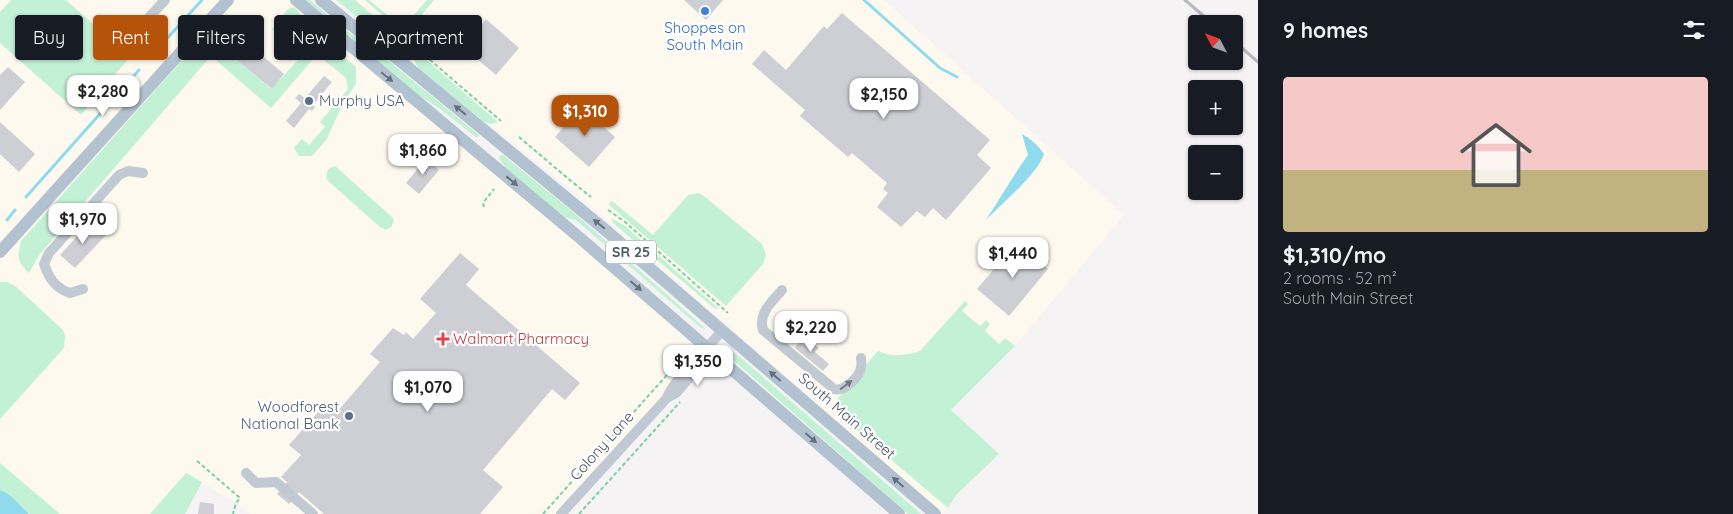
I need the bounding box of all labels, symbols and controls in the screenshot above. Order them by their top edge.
marker: Shoppes on South Main [699,5,711,17]
chip: Buy [15,15,83,60]
chip: Rent [93,15,168,60]
chip: Filters [178,15,264,60]
chip: New [274,15,346,60]
chip: Apartment [356,15,482,60]
north arrow [1188,15,1242,70]
map controls [1188,15,1243,200]
icon: filters [1680,16,1708,44]
text: 9 homes [1283,17,1368,43]
place label: Shoppes on South Main [664,18,746,54]
one-way arrow [380,71,392,83]
pin: $2,280 [62,74,144,117]
pin: $2,150 [843,78,925,120]
button: + [1188,80,1243,135]
text: $2,280 [78,81,128,101]
text: $2,150 [860,84,908,104]
place label: Murphy USA [319,91,405,110]
pin: $1,310 [544,94,626,137]
marker: Murphy USA [303,95,315,107]
text: $1,310 [563,101,607,121]
one-way arrow [453,104,466,115]
icon: home [1451,110,1541,200]
pin: $1,860 [382,134,464,176]
text: $1,860 [399,140,447,160]
button: − [1188,145,1243,200]
one-way arrow [505,175,518,186]
pin: $1,970 [42,202,124,245]
text: $1,970 [59,209,107,229]
one-way arrow [592,219,605,230]
pin: $1,440 [972,236,1054,279]
road number: SR 25 [606,240,656,264]
text: $1,310/mo [1283,242,1386,268]
text: $1,440 [989,243,1037,263]
text: 2 rooms · 52 m² [1283,268,1397,288]
one-way arrow [629,280,642,291]
text: South Main Street [1283,288,1413,308]
pin: $2,220 [770,310,852,353]
text: $2,220 [785,317,837,337]
place label: Walmart Pharmacy [453,329,589,348]
marker: Walmart Pharmacy [437,333,449,345]
pin: $1,350 [657,344,739,387]
text: $1,350 [674,351,722,371]
street label: South Main Street [795,368,900,463]
pin: $1,070 [387,370,469,413]
one-way arrow [769,370,781,382]
text: $1,070 [404,377,452,397]
one-way arrow [839,380,852,391]
place label: Woodforest National Bank [241,397,339,433]
street label: Colony Lane [566,407,638,484]
marker: Woodforest National Bank [343,410,355,422]
one-way arrow [805,432,817,444]
one-way arrow [892,476,904,488]

